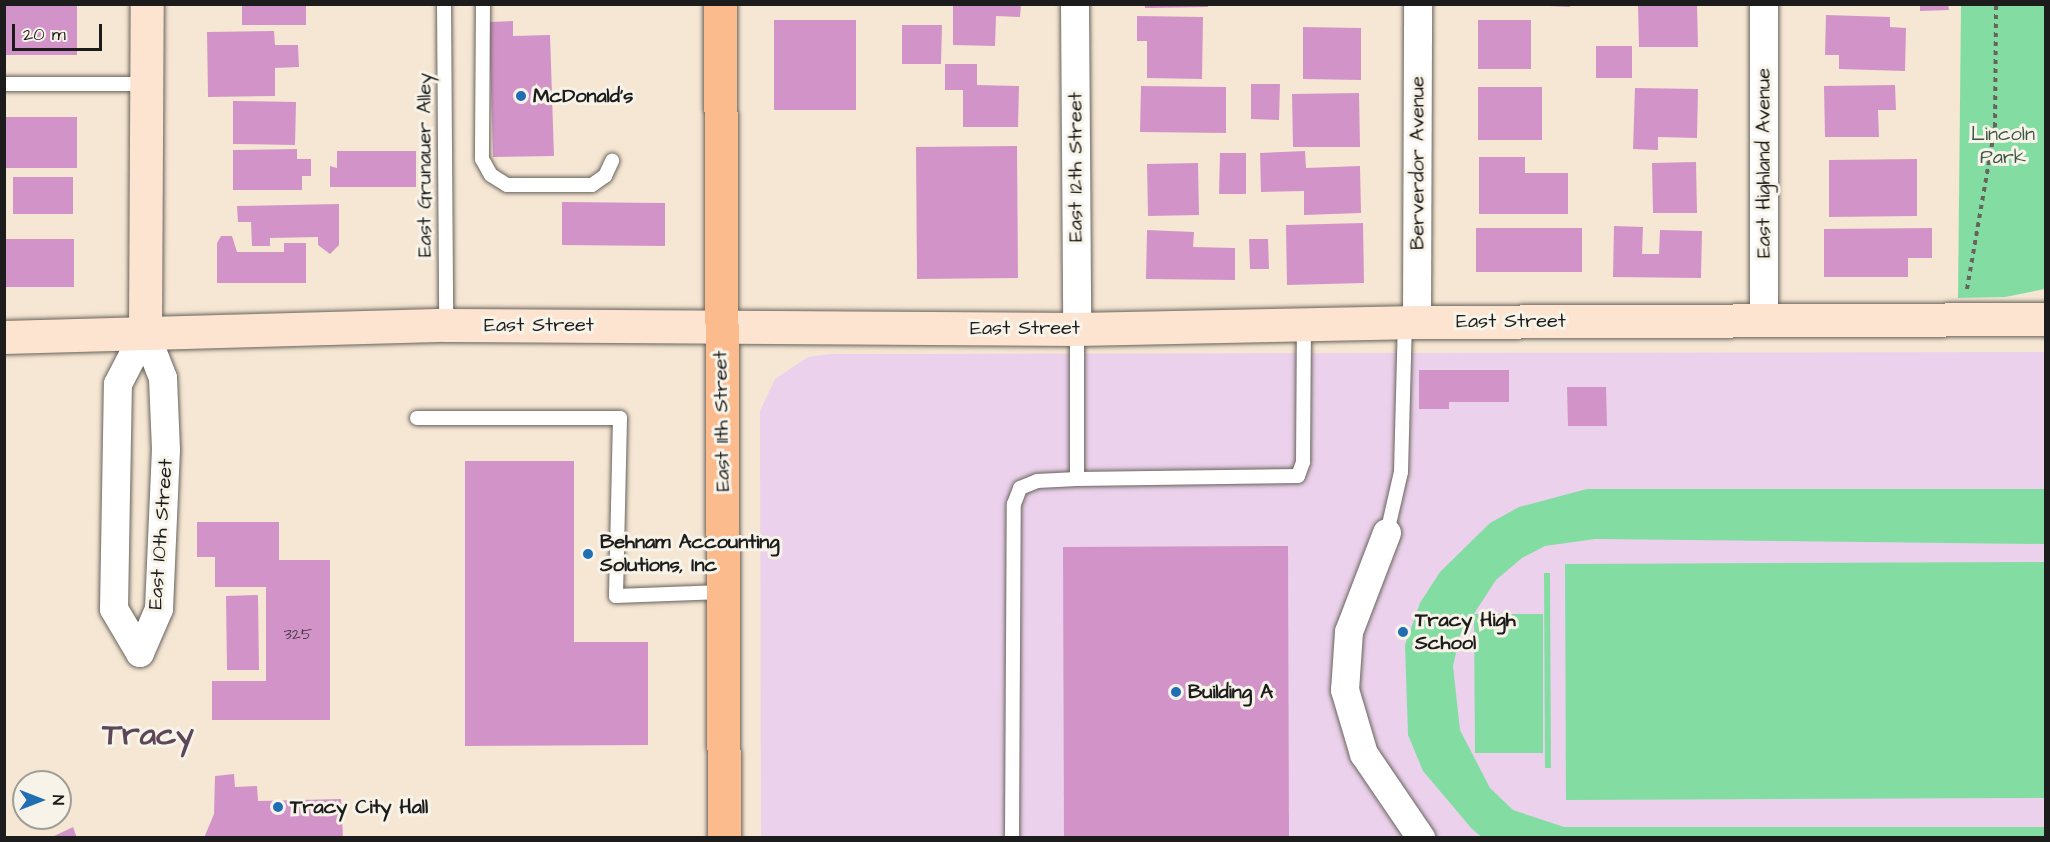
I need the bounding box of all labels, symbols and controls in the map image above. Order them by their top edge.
scale bar [15,12,105,50]
text: 20 m [23,22,66,47]
street label: East Highland Avenue [1752,68,1776,258]
street label: East Grunauer Alley [413,73,437,257]
street label: Berverdor Avenue [1406,76,1430,250]
place label: McDonald's [533,84,633,108]
marker: McDonald's [514,89,528,103]
street label: East 12th Street [1064,92,1088,242]
park label: Lincoln Park [1971,122,2035,169]
street label: East Street [1456,309,1566,333]
street label: East Street [484,313,594,337]
street label: East Street [970,316,1080,340]
street label: East 11th Street [709,350,735,492]
street label: East 10th Street [144,458,178,610]
place label: Behnam Accounting Solutions, Inc [600,530,780,577]
marker: Behnam Accounting Solutions, Inc [581,547,595,561]
place label: Tracy High School [1415,608,1516,655]
house number: 325 [284,624,312,644]
marker: Tracy High School [1396,625,1410,639]
place label: Building A [1188,680,1273,704]
marker: Building A [1169,685,1183,699]
district label: Tracy [102,716,194,754]
north arrow [12,770,72,830]
text: N [47,795,69,805]
place label: Tracy City Hall [290,795,428,819]
marker: Tracy City Hall [271,800,285,814]

